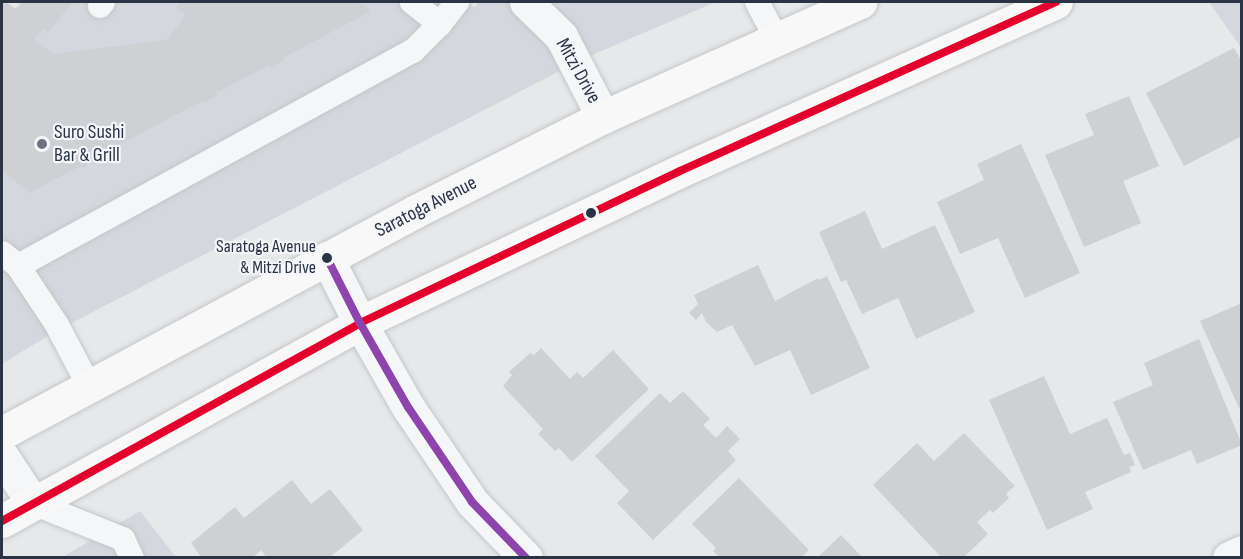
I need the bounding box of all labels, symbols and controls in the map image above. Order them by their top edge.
street label: Mitzi Drive [550,34,606,108]
place label: Suro Sushi Bar & Grill [54,120,124,167]
marker: Suro Sushi Bar & Grill [35,137,49,151]
street label: Saratoga Avenue [371,171,481,243]
unlabelled marker [585,207,597,219]
place label: Saratoga Avenue & Mitzi Drive [216,237,316,280]
marker: Saratoga Avenue & Mitzi Drive [321,252,333,264]

